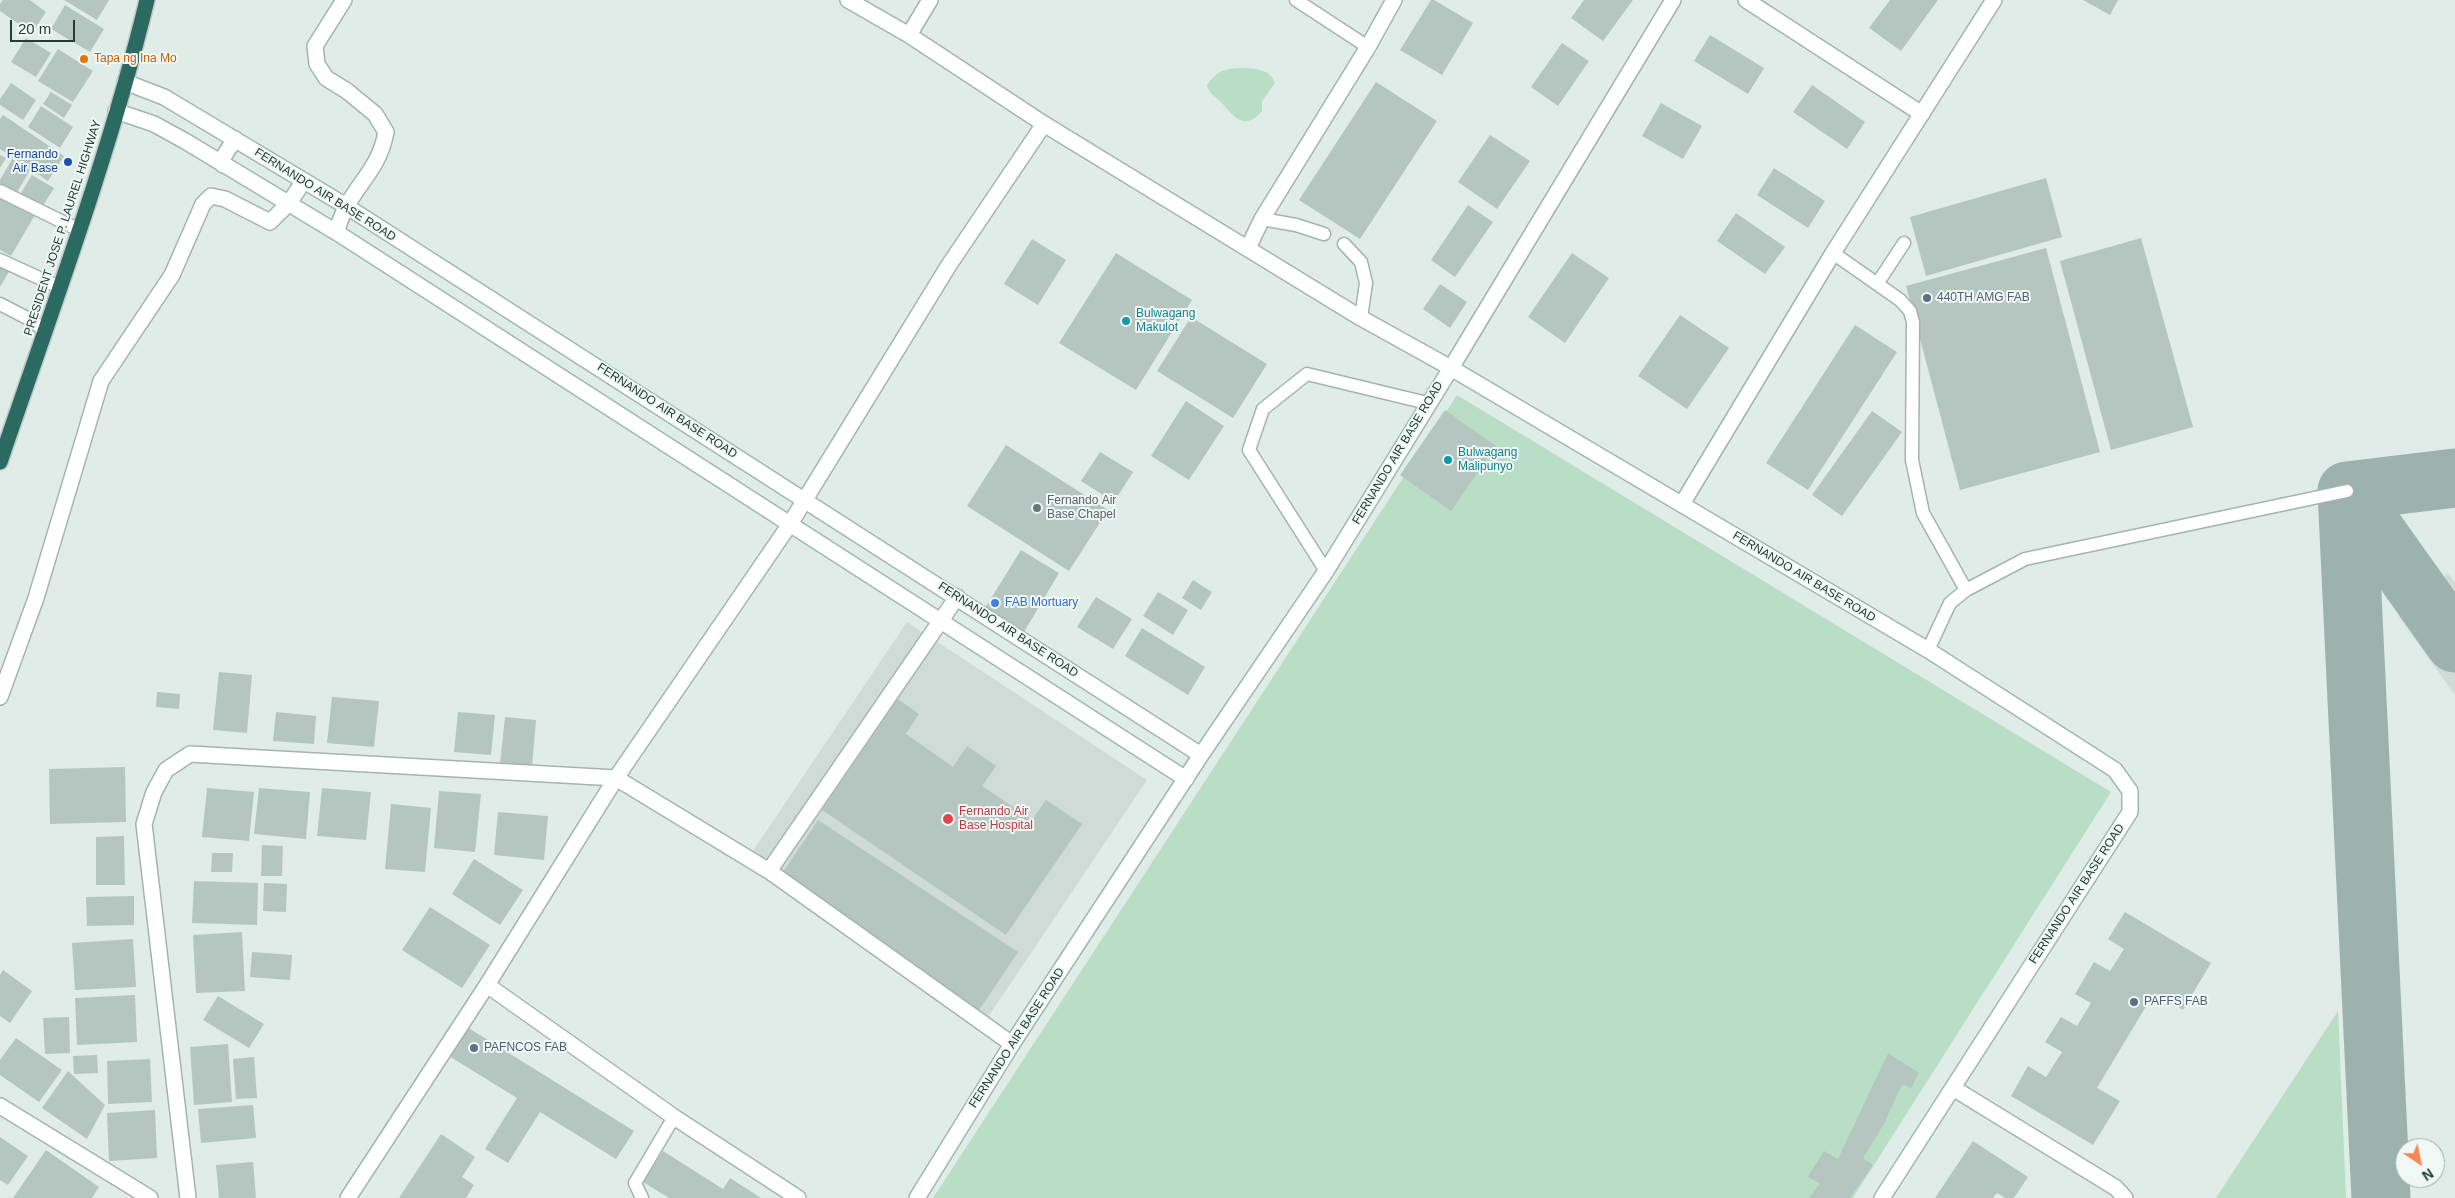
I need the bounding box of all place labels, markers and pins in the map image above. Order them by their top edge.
place label: Tapa ng Ina Mo [94,52,177,66]
marker: Tapa ng Ina Mo [78,53,90,65]
place label: Fernando Air Base [7,148,58,176]
marker: Fernando Air Base [62,156,74,168]
place label: 440TH AMG FAB [1937,291,2030,305]
marker: 440TH AMG FAB [1921,292,1933,304]
place label: Bulwagang Makulot [1136,307,1195,335]
marker: Bulwagang Makulot [1120,315,1132,327]
place label: Bulwagang Malipunyo [1458,446,1517,474]
marker: Bulwagang Malipunyo [1442,454,1454,466]
place label: Fernando Air Base Chapel [1047,494,1116,522]
marker: Fernando Air Base Chapel [1031,502,1043,514]
place label: FAB Mortuary [1005,596,1078,610]
marker: FAB Mortuary [989,597,1001,609]
place label: Fernando Air Base Hospital [959,805,1033,833]
marker: Fernando Air Base Hospital [941,812,955,826]
place label: PAFFS FAB [2144,995,2208,1009]
marker: PAFFS FAB [2128,996,2140,1008]
place label: PAFNCOS FAB [484,1041,567,1055]
marker: PAFNCOS FAB [468,1042,480,1054]

